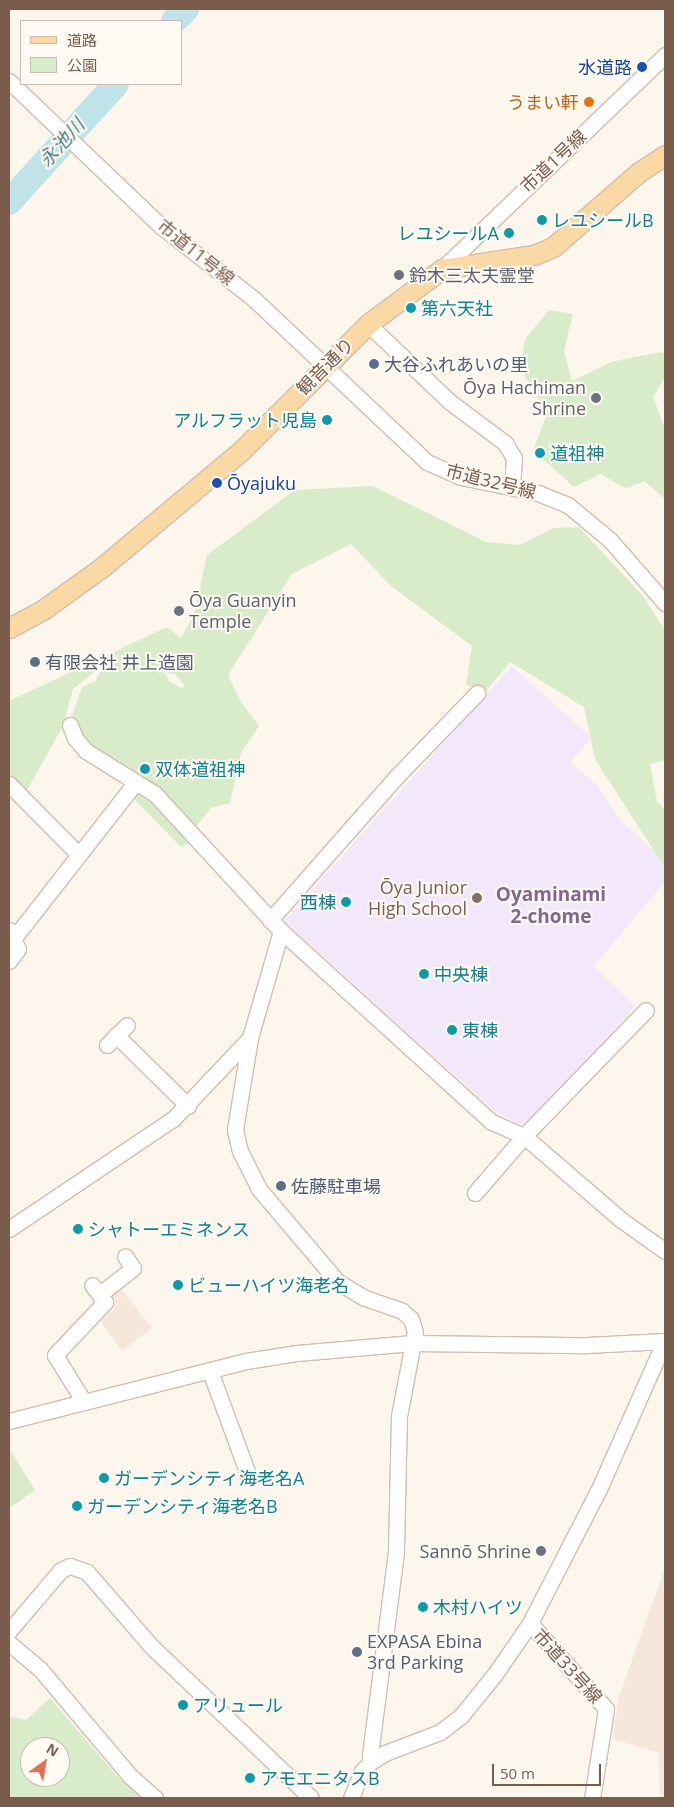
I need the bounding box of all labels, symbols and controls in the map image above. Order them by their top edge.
legend [20,20,182,85]
text: 道路 [67,30,97,50]
text: 公園 [67,55,97,75]
place label: 水道路 [578,56,632,78]
marker: 水道路 [636,61,648,73]
place label: うまい軒 [507,91,579,113]
marker: うまい軒 [583,96,595,108]
water label: 永池川 [34,114,90,172]
street label: 市道1号線 [516,125,590,197]
place label: レユシールB [552,209,654,231]
street label: 市道11号線 [153,214,239,290]
marker: レユシールB [536,214,548,226]
place label: レユシールA [398,222,499,244]
marker: レユシールA [503,227,515,239]
place label: 鈴木三太夫霊堂 [409,264,535,286]
marker: 鈴木三太夫霊堂 [393,269,405,281]
place label: 第六天社 [421,297,493,319]
marker: 第六天社 [405,302,417,314]
street label: 観音通り [292,333,358,399]
place label: 大谷ふれあいの里 [384,353,528,375]
marker: 大谷ふれあいの里 [368,358,380,370]
place label: Ōya Hachiman Shrine [463,377,586,419]
marker: Ōya Hachiman Shrine [590,392,602,404]
place label: アルフラット児島 [173,409,317,431]
marker: アルフラット児島 [321,414,333,426]
place label: 道祖神 [550,442,604,464]
marker: 道祖神 [534,447,546,459]
street label: 市道32号線 [443,459,539,503]
place label: Ōyajuku [227,472,296,494]
marker: Ōyajuku [211,477,223,489]
place label: Ōya Guanyin Temple [189,590,296,632]
marker: Ōya Guanyin Temple [173,605,185,617]
place label: 有限会社 井上造園 [45,651,194,673]
marker: 有限会社 井上造園 [29,656,41,668]
place label: 双体道祖神 [155,758,245,780]
marker: 双体道祖神 [139,763,151,775]
place label: Ōya Junior High School [368,877,467,920]
district label: Oyaminami 2-chome [496,884,606,928]
place label: 西棟 [300,891,336,913]
marker: Ōya Junior High School [471,892,483,904]
marker: 西棟 [340,896,352,908]
place label: 中央棟 [434,963,488,985]
marker: 中央棟 [418,968,430,980]
place label: 東棟 [462,1019,498,1041]
marker: 東棟 [446,1024,458,1036]
place label: 佐藤駐車場 [291,1175,381,1197]
marker: 佐藤駐車場 [275,1180,287,1192]
place label: シャトーエミネンス [88,1218,250,1240]
marker: シャトーエミネンス [72,1223,84,1235]
place label: ビューハイツ海老名 [188,1274,350,1296]
marker: ビューハイツ海老名 [172,1279,184,1291]
place label: ガーデンシティ海老名A [114,1467,305,1489]
marker: ガーデンシティ海老名A [98,1472,110,1484]
place label: ガーデンシティ海老名B [87,1495,279,1517]
marker: ガーデンシティ海老名B [71,1500,83,1512]
place label: Sannō Shrine [420,1540,531,1562]
marker: Sannō Shrine [535,1545,547,1557]
place label: 木村ハイツ [433,1596,523,1618]
marker: 木村ハイツ [417,1601,429,1613]
street label: 市道33号線 [529,1624,607,1708]
place label: EXPASA Ebina 3rd Parking [367,1631,482,1674]
marker: EXPASA Ebina 3rd Parking [351,1646,363,1658]
place label: アリュール [193,1694,283,1716]
marker: アリュール [177,1699,189,1711]
north arrow [20,1737,70,1787]
text: N [43,1739,63,1761]
scale bar [494,1754,603,1786]
text: 50 m [500,1763,535,1783]
place label: アモエニタスB [260,1767,380,1789]
marker: アモエニタスB [244,1772,256,1784]

